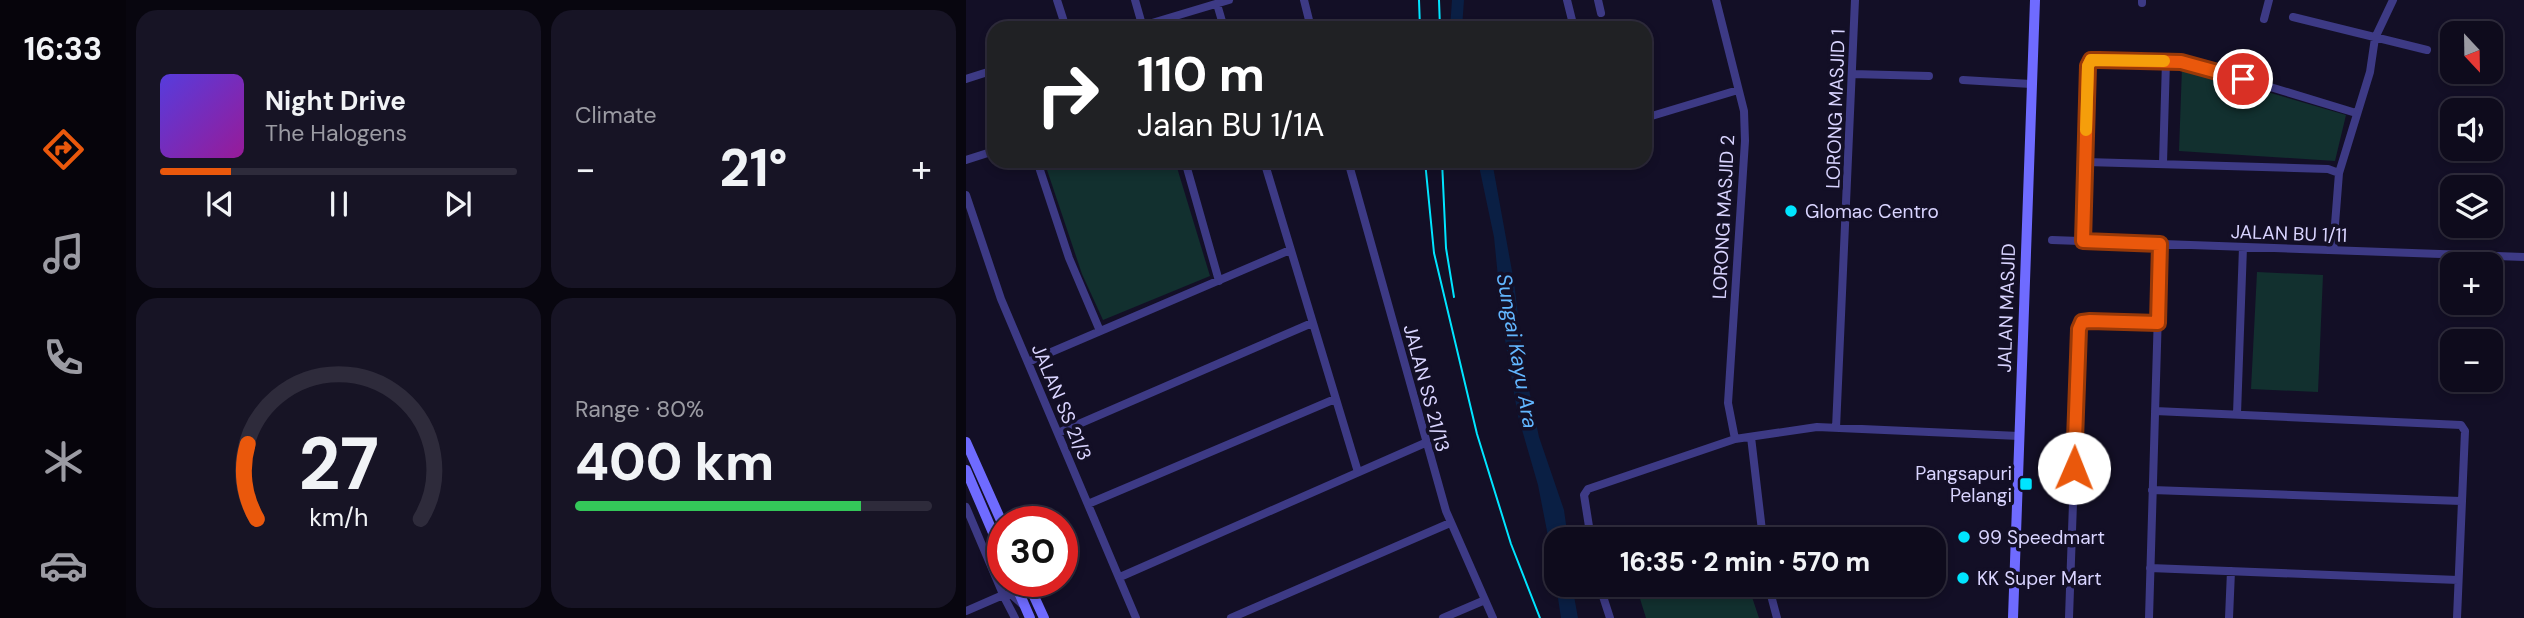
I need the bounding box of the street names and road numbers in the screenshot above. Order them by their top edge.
street label: LORONG MASJID 1 [1820,29,1851,189]
street label: LORONG MASJID 2 [1707,134,1740,300]
street label: JALAN BU 1/11 [2230,219,2348,248]
street label: JALAN MASJID [1992,243,2021,373]
street label: JALAN SS 21/13 [1397,322,1456,455]
street label: JALAN SS 21/3 [1026,340,1097,464]

